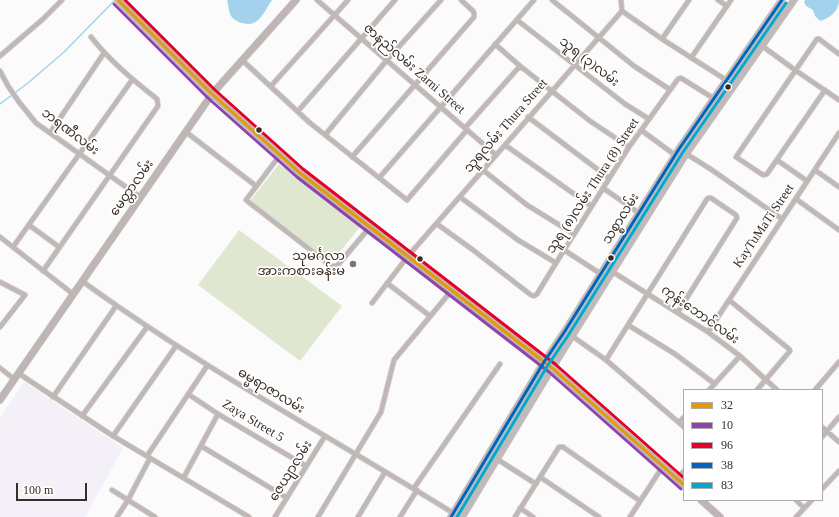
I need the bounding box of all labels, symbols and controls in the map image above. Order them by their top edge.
street label: ဇာနည်လမ်း Zarni Street [360,21,468,117]
street label: သူရ (၃)လမ်း [556,34,622,90]
street label: သူရလမ်း Thura Street [461,76,551,176]
unlabelled marker [723,82,733,92]
street label: ဘရဏီလမ်း [38,105,102,159]
street label: သူရ (၈)လမ်း Thura (8) Street [543,115,643,257]
unlabelled marker [254,125,264,135]
street label: မေတ္တာလမ်း [107,157,157,219]
street label: KayTuMaTi Street [730,181,798,271]
street label: သစ္စာလမ်း [599,191,643,247]
place label: သုမင်္ဂလာ အားကစားခန်းမ [257,249,345,280]
unlabelled marker [606,253,616,263]
unlabelled marker [415,254,425,264]
marker: သုမင်္ဂလာ အားကစားခန်းမ [348,259,358,269]
street label: ကုန်းဘောင်လမ်း [658,282,742,348]
street label: ဓမ္မရာဇာလမ်း [235,365,307,417]
legend [683,389,823,501]
street label: Zaya Street 5 [219,396,287,446]
text: 32 [721,398,733,412]
text: 10 [721,418,733,432]
street label: ဇေယျာလမ်း [266,438,316,504]
text: 96 [721,438,733,452]
text: 38 [721,458,733,472]
scale bar [18,475,89,501]
text: 83 [721,478,733,492]
text: 100 m [23,483,53,497]

